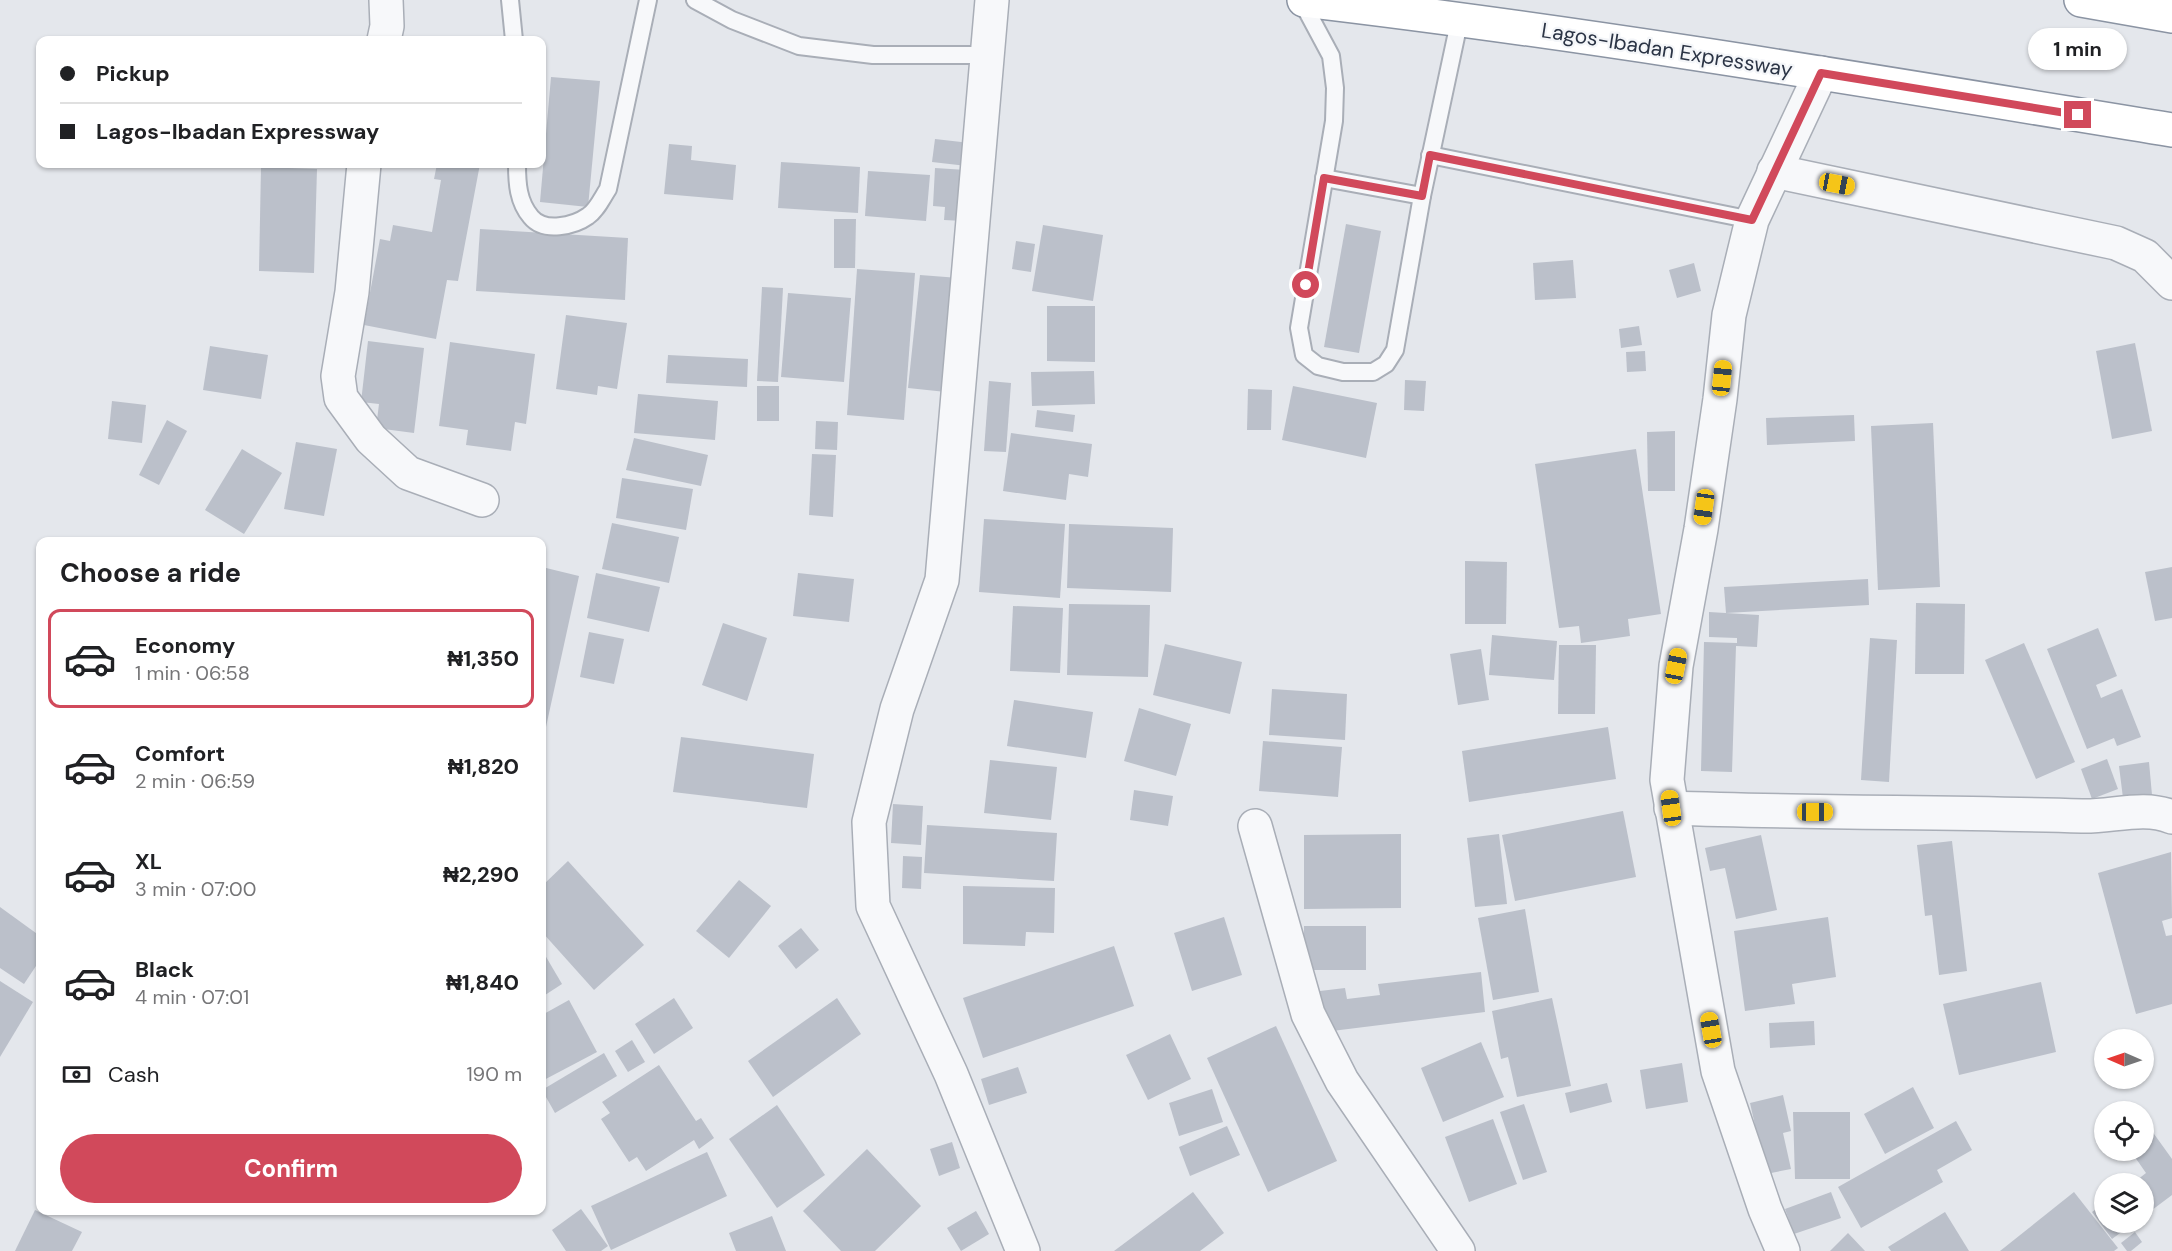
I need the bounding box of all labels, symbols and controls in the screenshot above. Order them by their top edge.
street label: Lagos-Ibadan Expressway [1540,16,1795,84]
callout: 1 min [2028,28,2128,70]
text: 1 min [2053,36,2102,62]
text: Pickup [96,59,170,88]
route end [2064,101,2091,128]
text: Lagos-Ibadan Expressway [96,117,379,146]
car [1818,172,1856,196]
route start [1292,271,1319,298]
car [1711,359,1733,397]
car [1693,488,1715,526]
text: Choose a ride [60,555,241,590]
text: Economy [135,631,235,660]
icon: car [63,632,117,686]
text: ₦1,350 [447,644,519,673]
car [1664,647,1688,685]
text: 1 min · 06:58 [135,660,250,686]
text: Comfort [135,739,225,768]
icon: car [63,740,117,794]
text: ₦1,820 [448,752,519,781]
text: 2 min · 06:59 [135,768,255,794]
car [1660,789,1682,827]
car [1797,803,1833,821]
text: XL [135,847,162,876]
icon: car [63,848,117,902]
text: ₦2,290 [443,860,519,889]
text: 3 min · 07:00 [135,876,256,902]
text: Black [135,955,194,984]
icon: car [63,956,117,1010]
text: ₦1,840 [446,968,519,997]
text: 4 min · 07:01 [135,984,249,1010]
car [1699,1011,1723,1049]
north arrow [2094,1029,2154,1089]
map controls [2094,1029,2154,1233]
icon: cash [60,1058,93,1091]
text: Cash [108,1060,159,1089]
text: 190 m [466,1061,522,1087]
button: locate [2094,1101,2154,1161]
button: Confirm [60,1134,522,1203]
button: layers [2094,1173,2154,1233]

